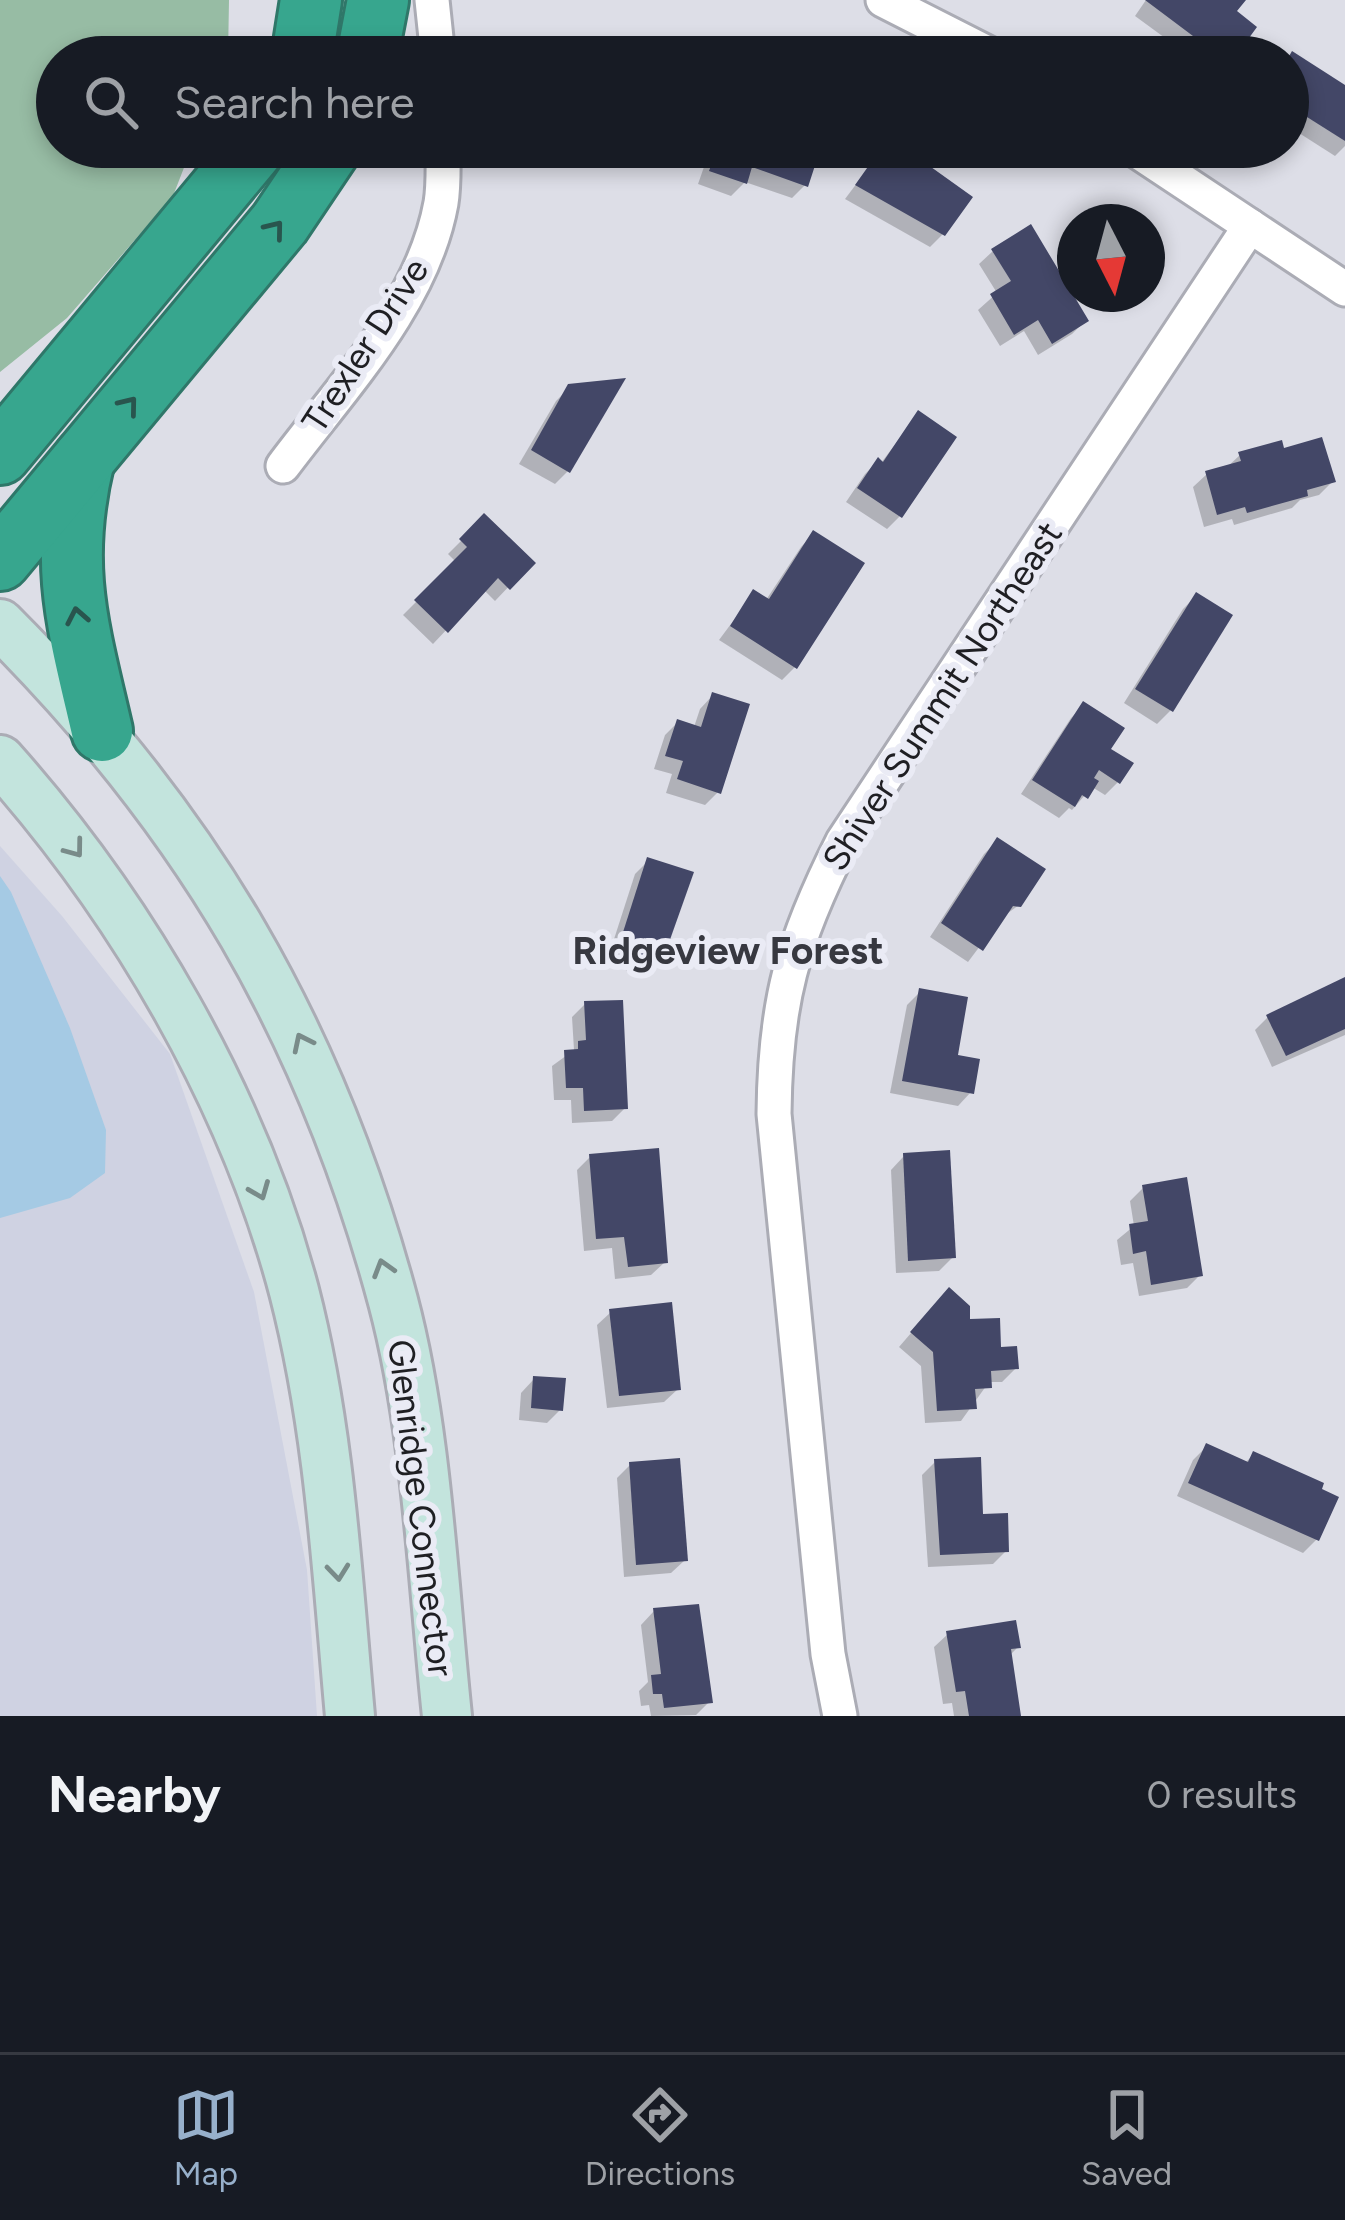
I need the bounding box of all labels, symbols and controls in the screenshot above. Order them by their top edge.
search box [36,36,1309,168]
icon: search [78,69,144,135]
text: Search here [174,75,414,129]
north arrow [1057,204,1165,312]
one-way arrow [260,221,282,243]
street label: Trexler Drive [293,250,437,440]
one-way arrow [114,397,136,419]
street label: Shiver Summit Northeast [813,514,1071,878]
one-way arrow [65,607,91,627]
one-way arrow [61,836,82,858]
district label: Ridgeview Forest [572,927,884,974]
one-way arrow [293,1033,316,1054]
one-way arrow [246,1180,270,1201]
one-way arrow [372,1258,397,1279]
street label: Glenridge Connector [379,1337,463,1679]
one-way arrow [325,1563,350,1582]
text: Nearby [48,1764,221,1825]
text: 0 results [1146,1771,1297,1818]
tab: Map [173,2082,239,2193]
tab: Directions [585,2082,735,2193]
tab: Saved [1081,2082,1172,2193]

